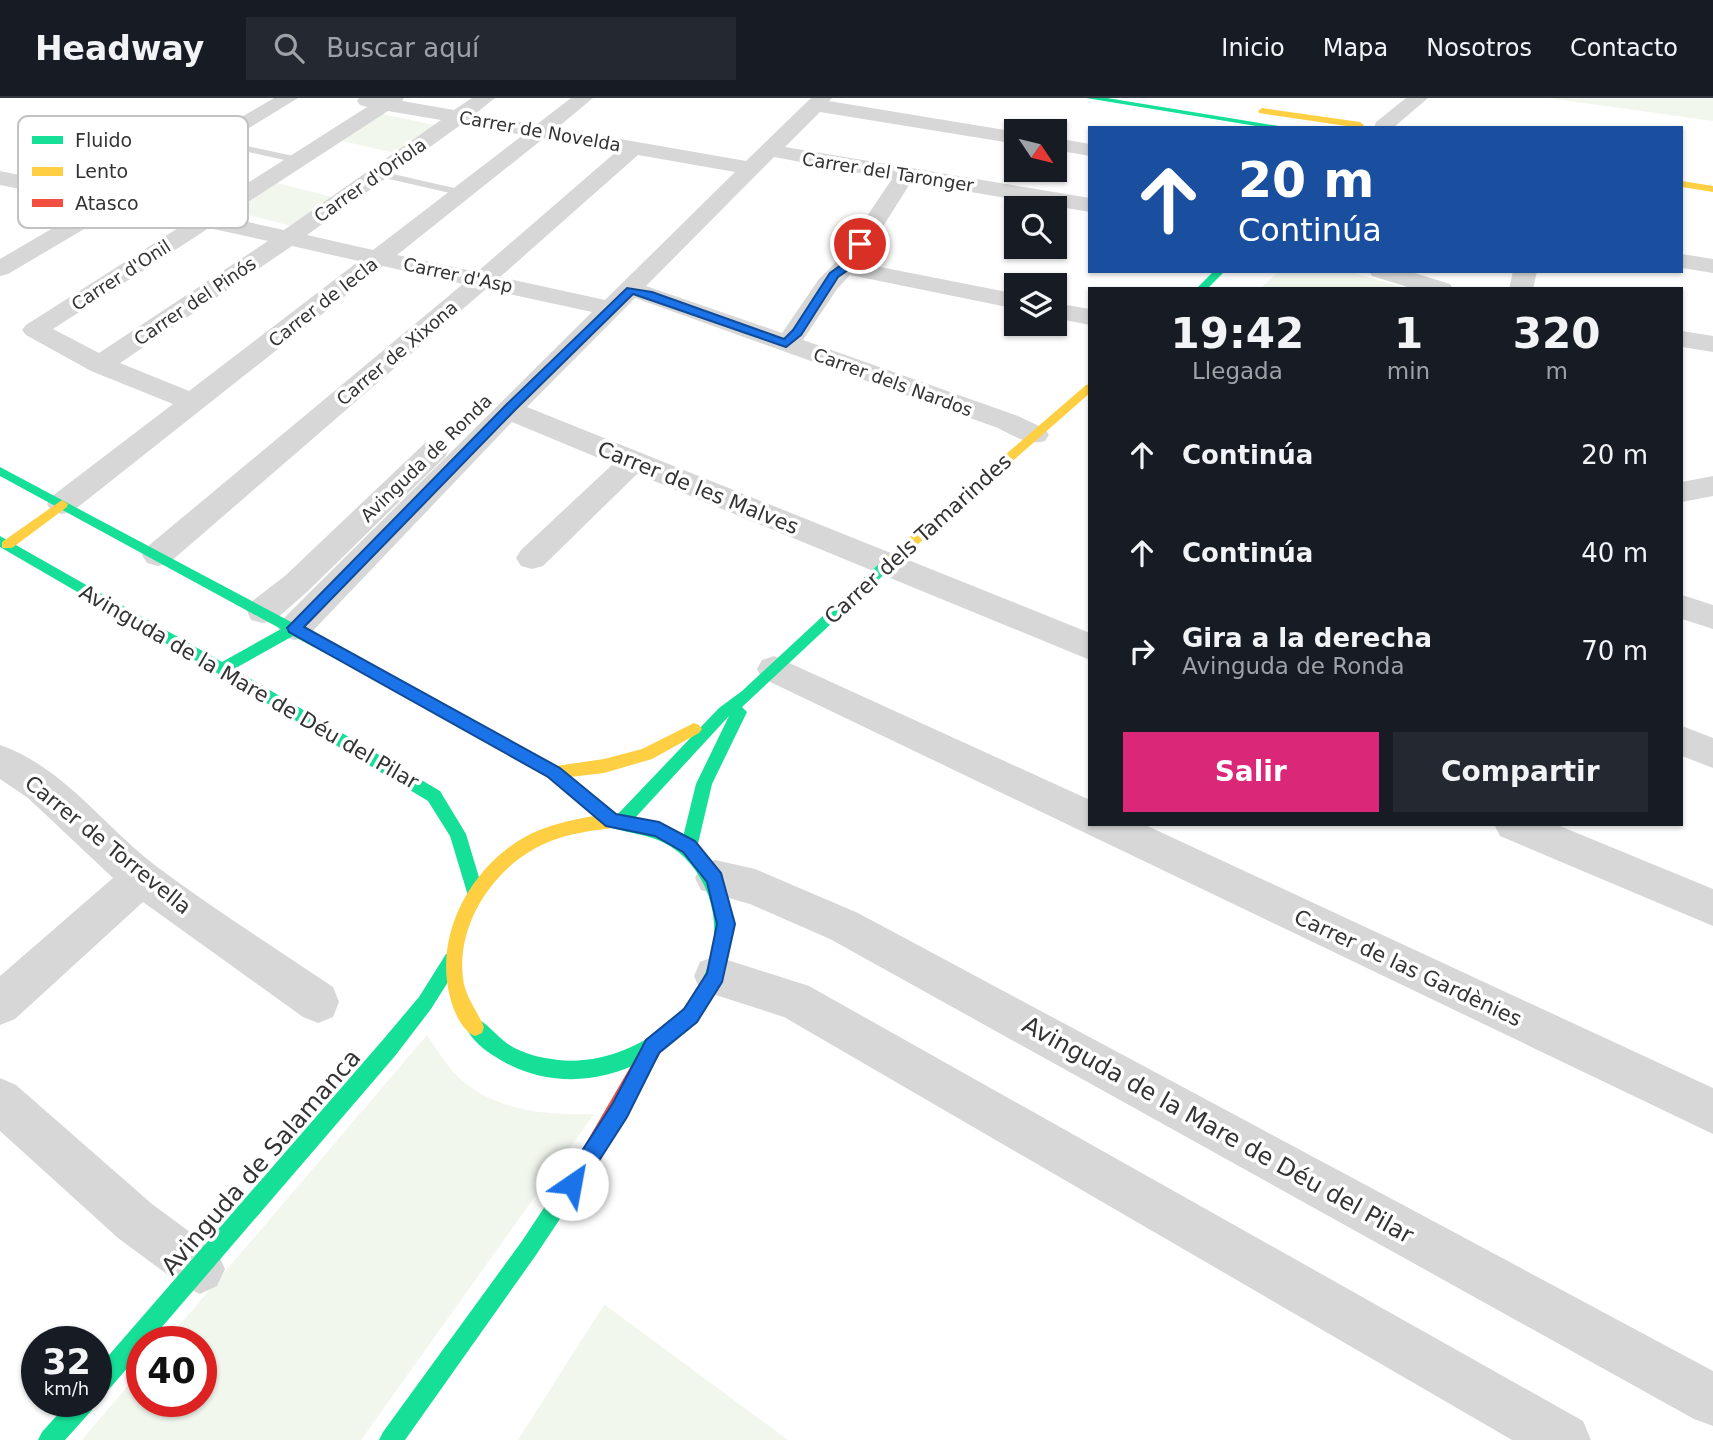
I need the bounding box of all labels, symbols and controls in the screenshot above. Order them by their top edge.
search box [246,17,736,80]
text: Headway [35,29,204,68]
icon: search [270,29,308,67]
text: Buscar aquí [326,33,479,63]
text: Inicio [1221,34,1285,62]
text: Mapa [1323,34,1388,62]
text: Nosotros [1426,34,1532,62]
text: Contacto [1570,34,1678,62]
street label: Carrer de Novelda [458,106,622,156]
legend [18,116,248,228]
north arrow [1004,119,1068,182]
map controls [1004,119,1067,336]
text: Fluido [75,129,132,151]
street label: Carrer d'Oriola [310,134,430,226]
street label: Carrer del Taronger [801,148,976,196]
text: 20 m [1238,152,1374,209]
icon: ahead [1123,154,1214,245]
text: Lento [75,160,128,182]
text: Atasco [75,192,139,214]
button: search [1004,196,1067,259]
text: Continúa [1238,211,1382,249]
pin [830,214,890,274]
icon: arrive [841,225,879,263]
street label: Carrer d'Onil [68,235,174,315]
street label: Carrer del Pinós [130,252,260,350]
street label: Carrer de Iecla [264,253,382,351]
street label: Carrer d'Asp [401,253,515,297]
button: layers [1004,273,1067,336]
street label: Carrer de Xixona [332,296,462,410]
text: 19:42 [1171,309,1304,358]
text: 1 [1394,309,1423,358]
text: 320 [1513,309,1600,358]
street label: Carrer dels Nardos [811,343,975,421]
text: Llegada [1192,358,1283,384]
text: min [1387,358,1430,384]
text: m [1545,358,1568,384]
street label: Avinguda de Ronda [356,390,496,526]
icon: ahead [1123,436,1161,474]
street label: Carrer de les Malves [594,437,802,539]
text: Continúa [1182,440,1313,470]
text: 20 m [1581,440,1648,470]
street label: Carrer dels Tamarindes [820,449,1016,629]
icon: ahead [1123,534,1161,572]
text: Continúa [1182,538,1313,568]
text: 40 m [1581,538,1648,568]
street label: Avinguda de la Mare de Déu del Pilar [75,580,423,794]
text: Gira a la derecha [1182,623,1432,653]
icon: right [1123,632,1161,670]
text: 70 m [1581,636,1648,666]
text: Avinguda de Ronda [1182,653,1405,679]
button: Salir [1123,732,1379,812]
button: Compartir [1393,732,1648,812]
street label: Carrer de Torrevella [20,771,196,919]
street label: Carrer de las Gardènies [1290,905,1526,1031]
street label: Avinguda de la Mare de Déu del Pilar [1018,1010,1419,1250]
street label: Avinguda de Salamanca [156,1044,366,1280]
position arrow [535,1147,609,1221]
speed limit sign: 40 [126,1326,217,1417]
text: 32 [42,1342,91,1382]
text: km/h [44,1378,89,1399]

